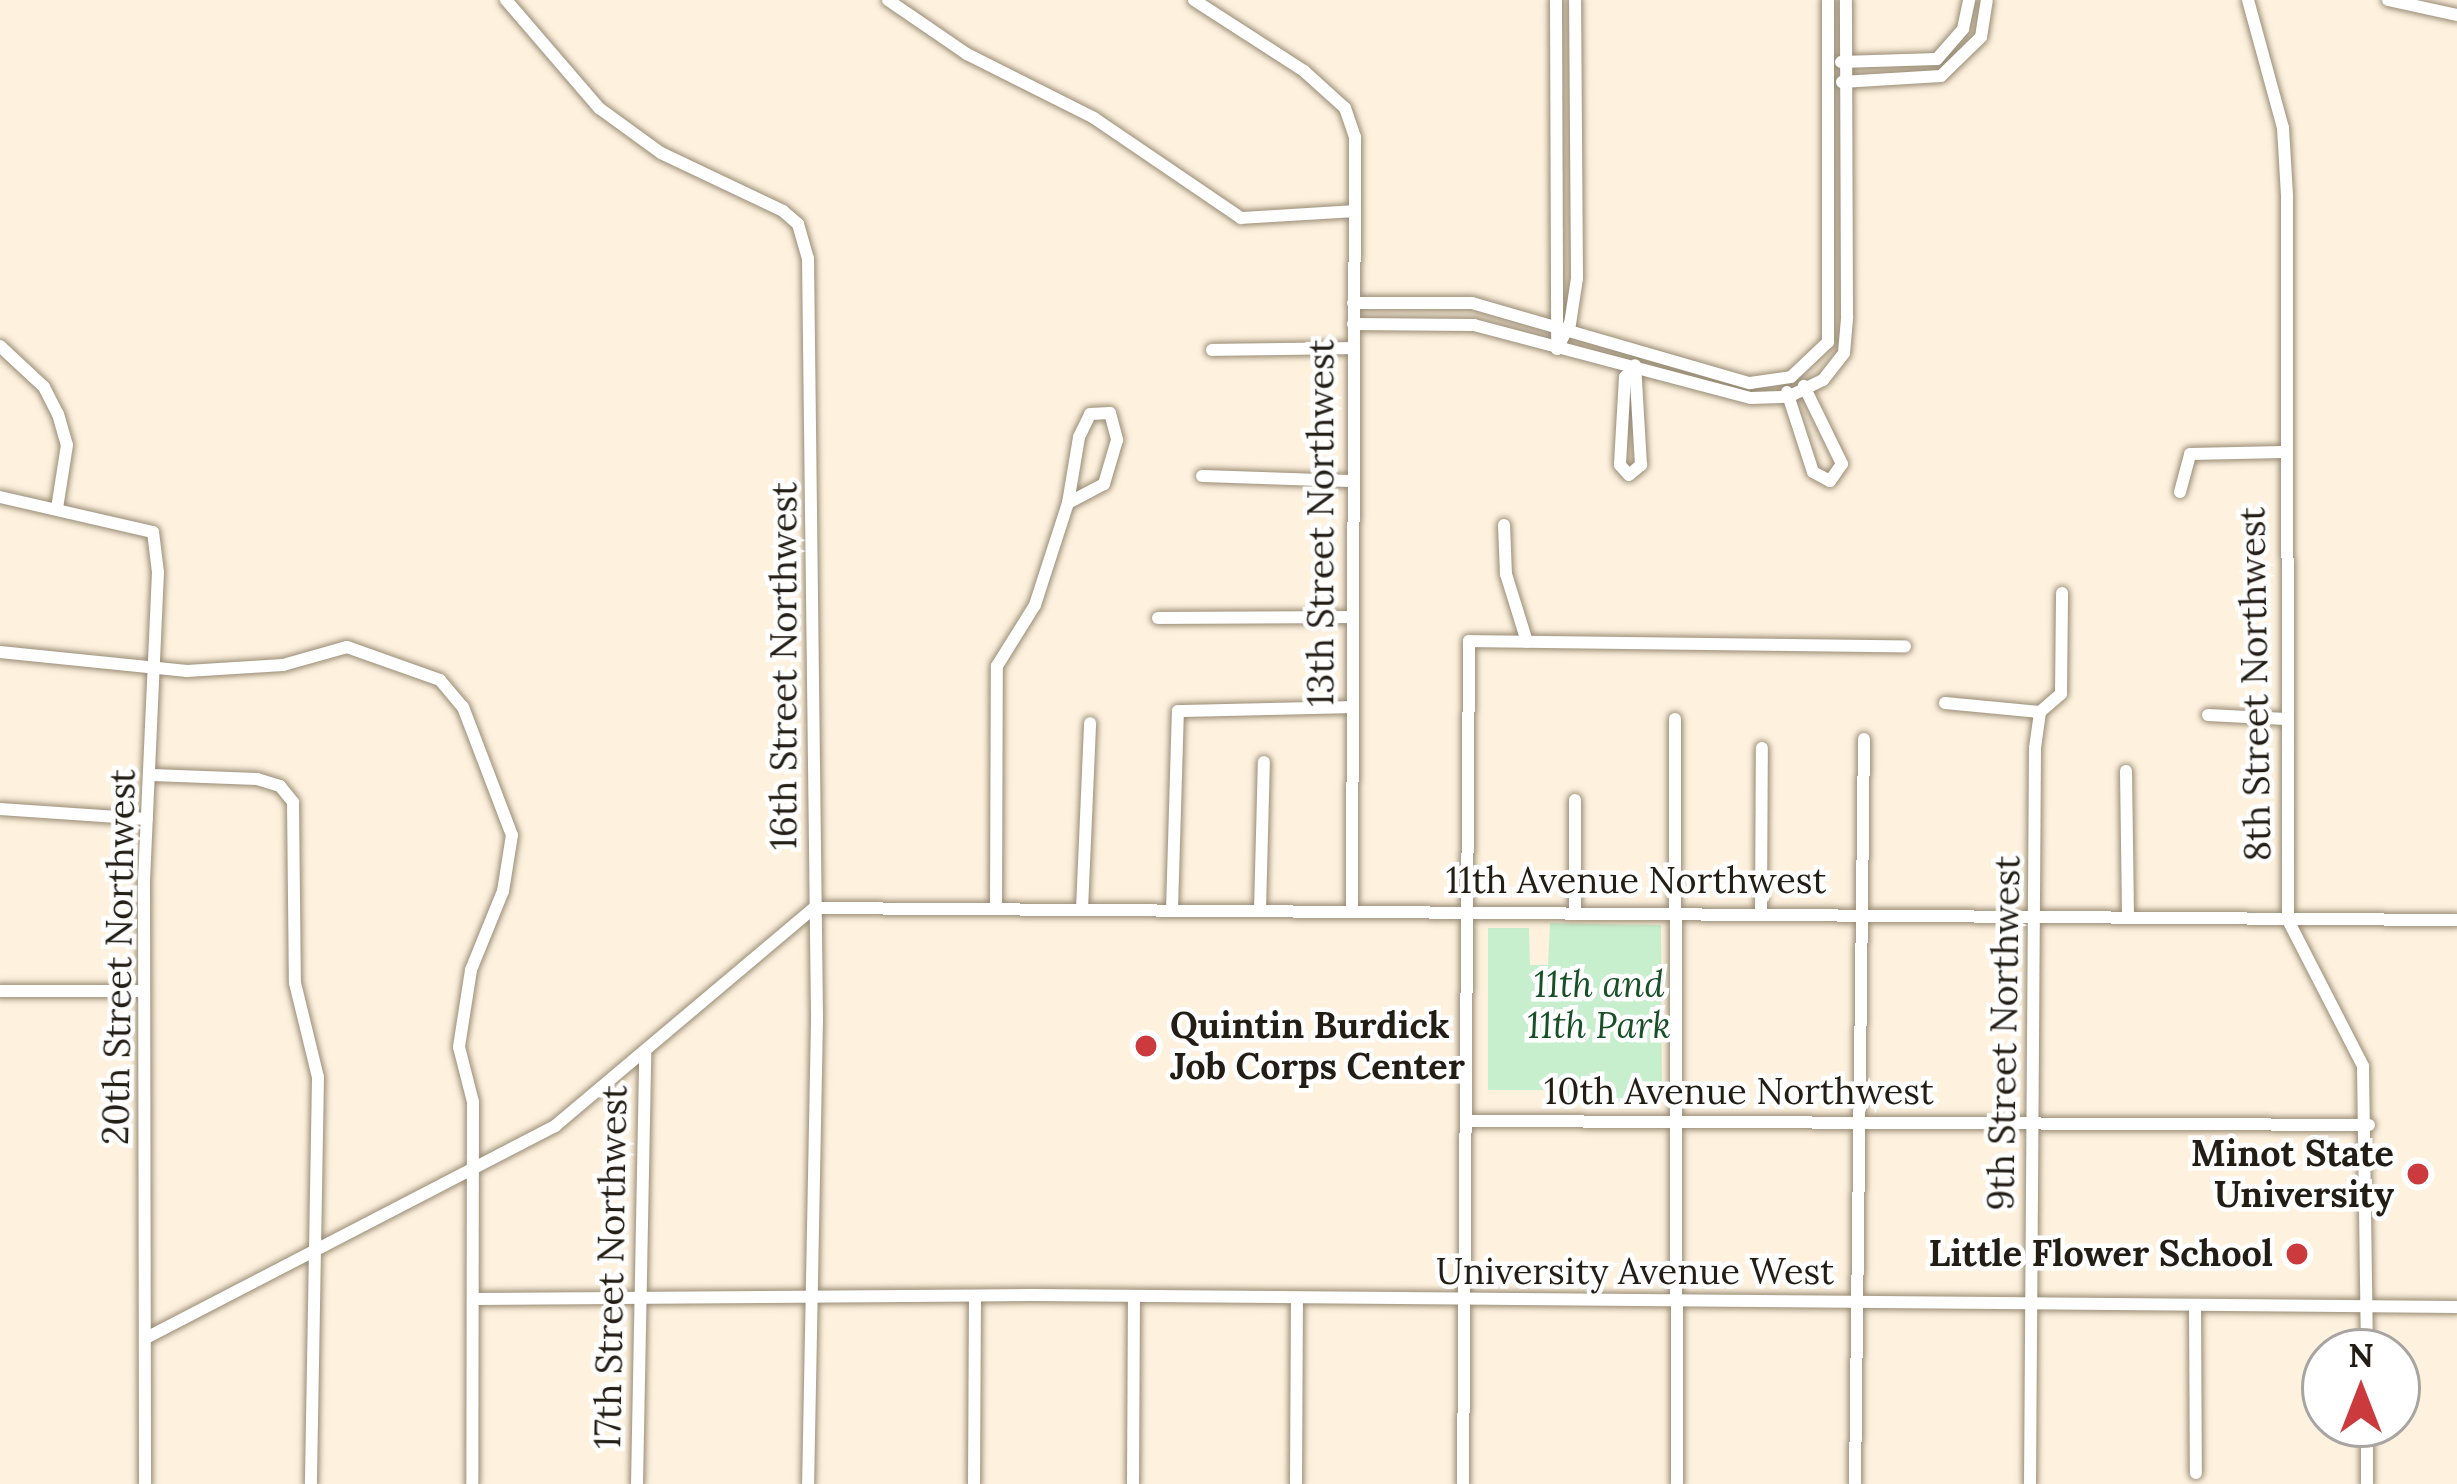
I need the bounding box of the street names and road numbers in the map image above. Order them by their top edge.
street label: 13th Street Northwest [1299,339,1343,707]
street label: 16th Street Northwest [762,482,806,850]
street label: 8th Street Northwest [2230,506,2280,862]
street label: 20th Street Northwest [94,769,144,1145]
street label: 9th Street Northwest [1979,855,2029,1211]
street label: 11th Avenue Northwest [1446,859,1826,903]
street label: 10th Avenue Northwest [1544,1070,1934,1114]
street label: 17th Street Northwest [586,1085,636,1449]
street label: University Avenue West [1436,1250,1834,1294]

